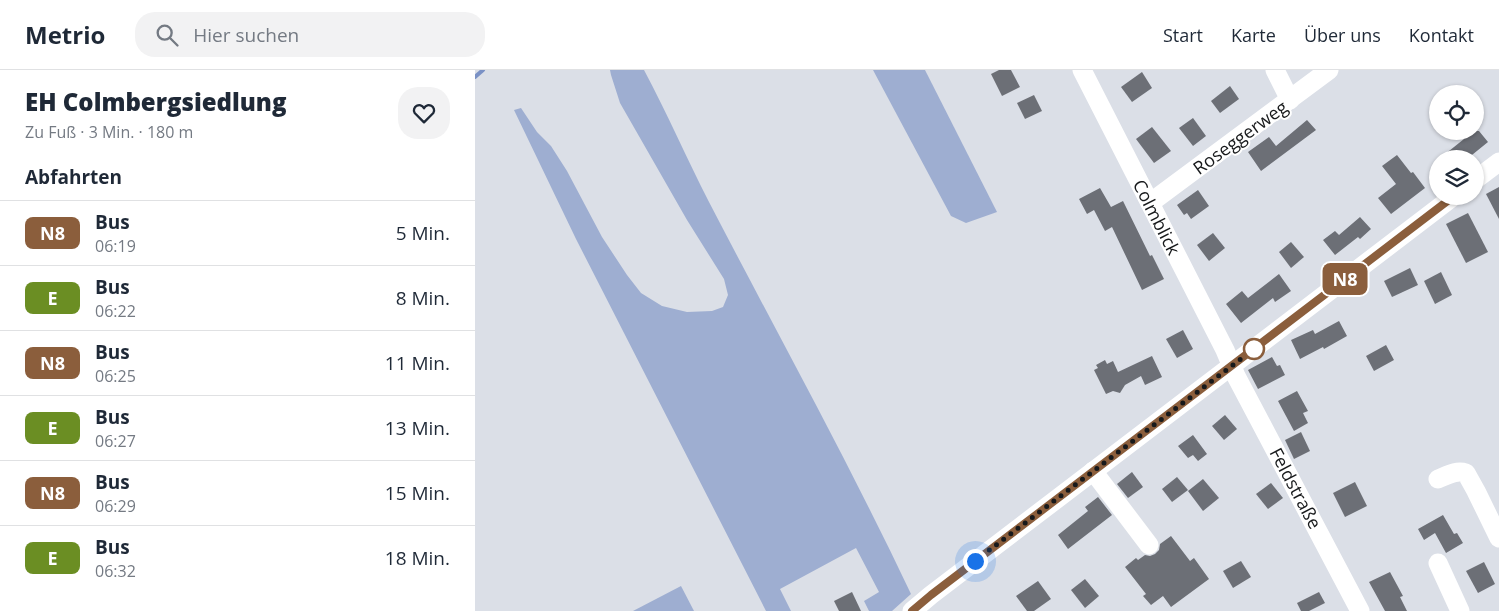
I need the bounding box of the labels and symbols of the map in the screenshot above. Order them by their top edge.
street label: Roseggerweg [1188,94,1292,179]
street label: Colmblick [1128,175,1186,259]
line badge: N8 [1323,263,1367,295]
unlabelled marker [1243,338,1265,360]
street label: Feldstraße [1265,443,1327,533]
your location [963,549,988,574]

